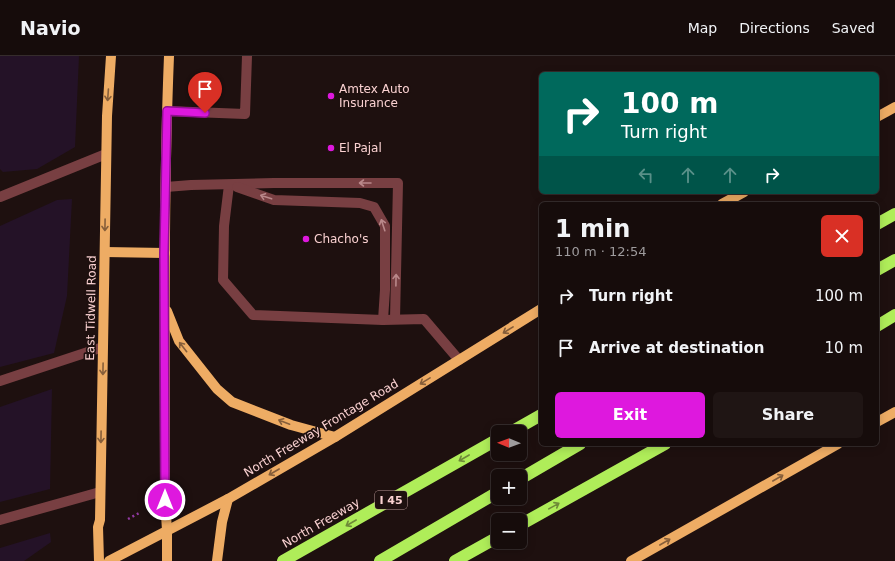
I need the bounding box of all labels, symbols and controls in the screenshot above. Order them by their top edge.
text: Navio [20,17,81,39]
text: Map [688,20,717,36]
text: Directions [739,20,810,36]
text: Saved [832,20,875,36]
pin [188,72,222,113]
icon: arrive [194,78,216,100]
place label: Amtex Auto Insurance [339,82,410,110]
text: 100 m [621,87,718,120]
one-way arrow [105,88,112,101]
icon: right [555,88,607,140]
marker: Amtex Auto Insurance [326,91,336,101]
text: Turn right [621,121,707,142]
place label: El Pajal [339,141,382,155]
marker: El Pajal [326,143,336,153]
icon: left [635,164,657,186]
icon: ahead [677,164,699,186]
icon: ahead [719,164,741,186]
icon: right [761,164,783,186]
one-way arrow [359,179,372,187]
one-way arrow [259,193,272,200]
text: 1 min [555,215,630,243]
button: close [821,215,863,257]
one-way arrow [101,218,109,231]
one-way arrow [379,219,386,232]
place label: Chacho's [314,232,368,246]
marker: Chacho's [301,234,311,244]
text: 110 m · 12:54 [555,244,646,259]
street label: East Tidwell Road [83,255,99,361]
one-way arrow [392,274,400,287]
icon: right [555,285,577,307]
text: Turn right [589,287,673,305]
text: 100 m [815,287,863,305]
one-way arrow [502,326,514,334]
icon: arrive [555,337,577,359]
text: Arrive at destination [589,339,764,357]
text: 10 m [825,339,863,357]
one-way arrow [179,341,188,352]
one-way arrow [99,362,106,375]
street label: North Freeway Frontage Road [241,376,401,480]
one-way arrow [420,377,431,385]
button: Exit [555,392,705,438]
button: Share [713,392,863,438]
one-way arrow [279,418,291,426]
north arrow [491,425,527,461]
map controls [491,425,527,549]
one-way arrow [97,430,105,443]
one-way arrow [458,455,470,463]
one-way arrow [268,469,280,477]
button: + [491,469,527,505]
one-way arrow [772,473,784,481]
position arrow [144,479,186,521]
road number: I 45 [375,491,407,509]
street label: North Freeway [280,495,362,551]
one-way arrow [548,502,560,509]
button: − [491,513,527,549]
one-way arrow [345,519,357,527]
one-way arrow [659,537,671,545]

